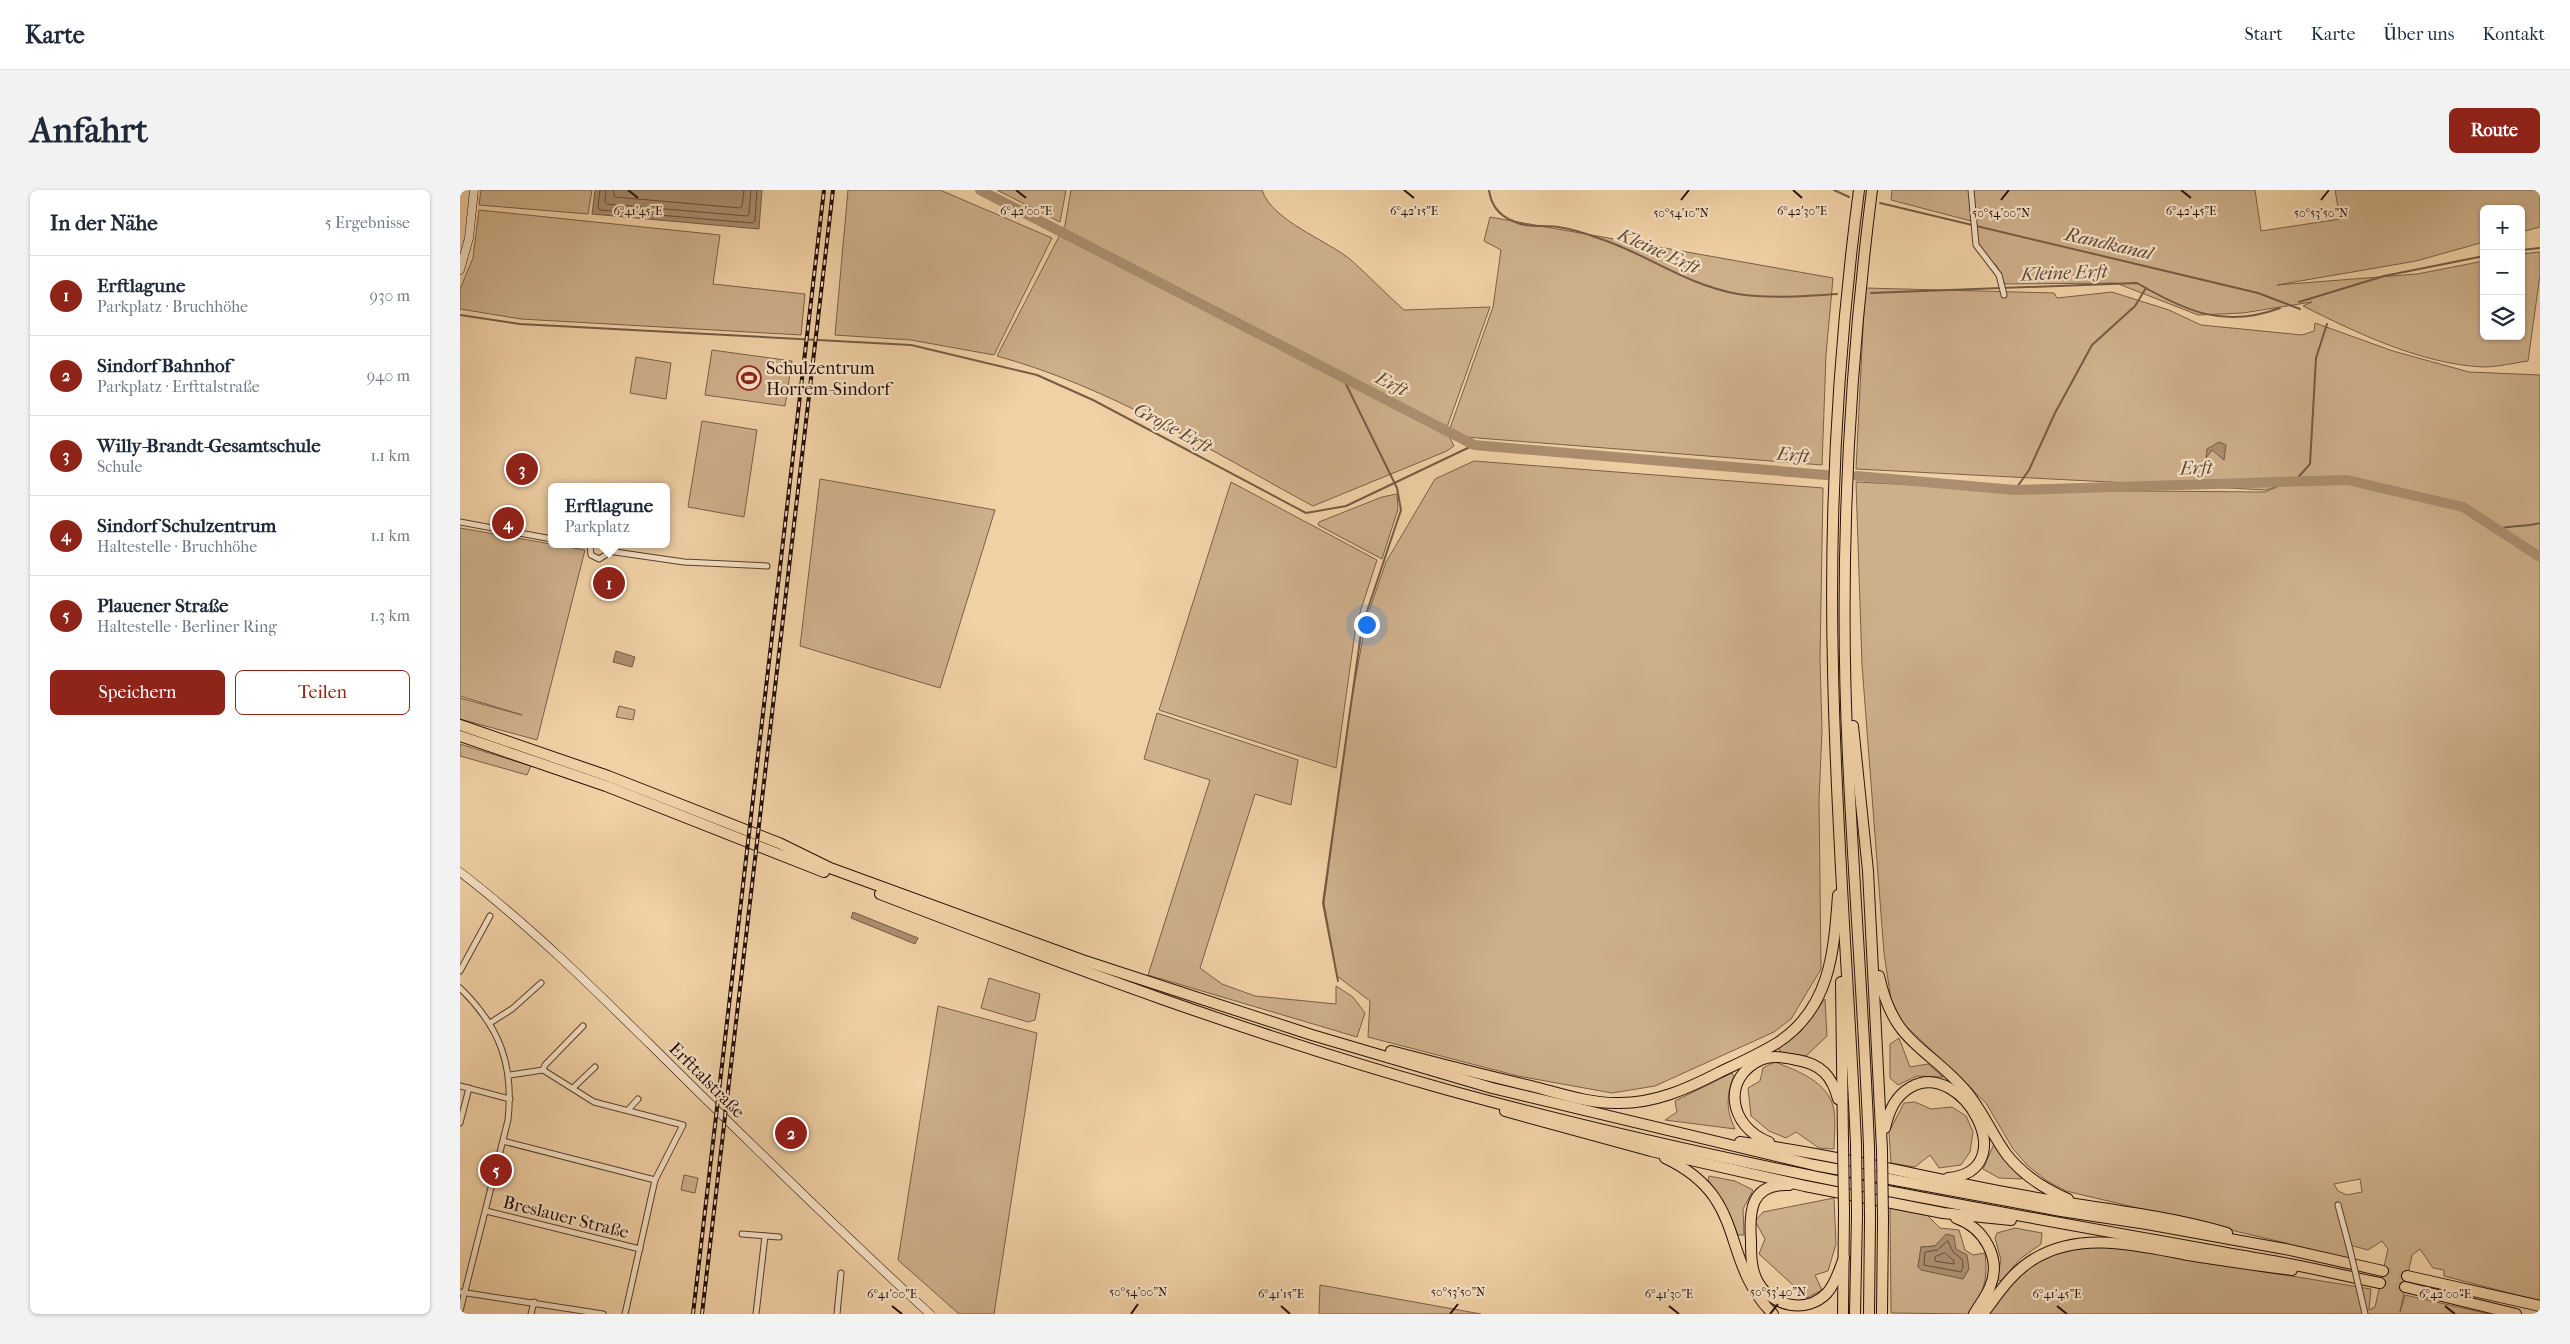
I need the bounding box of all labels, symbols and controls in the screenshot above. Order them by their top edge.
text: Karte [25,21,85,49]
text: Start [2244,24,2283,45]
text: Karte [2311,24,2355,45]
text: Über uns [2383,24,2454,45]
text: Kontakt [2482,24,2545,45]
button: Route [2449,108,2540,153]
text: Anfahrt [30,110,148,151]
text: 6°41'45"E [614,204,662,218]
text: 6°42'00"E [1000,204,1052,218]
text: 6°42'15"E [1390,204,1438,218]
text: 6°42'30"E [1777,204,1827,218]
text: 6°42'45"E [2166,204,2216,218]
map controls [2480,205,2525,340]
button: + [2480,205,2525,250]
text: 50°54'10"N [1653,206,1709,220]
text: 50°54'00"N [1972,206,2030,220]
text: 50°53'50"N [2294,206,2348,220]
text: In der Nähe [50,211,158,235]
text: 5 Ergebnisse [325,213,410,232]
water label: Kleine Erft [1613,222,1704,279]
water label: Randkanal [2061,223,2157,265]
button: − [2480,250,2525,295]
water label: Kleine Erft [2018,260,2109,286]
text: Erftlagune [97,275,185,297]
text: 1 [63,286,69,305]
text: 930 m [369,286,410,305]
button: layers [2480,295,2525,340]
text: Parkplatz · Bruchhöhe [97,297,248,316]
text: Sindorf Bahnhof [97,355,231,377]
place label: Schulzentrum Horrem-Sindorf [766,358,894,400]
sports icon: Schulzentrum Horrem-Sindorf [736,365,762,391]
text: 2 [62,366,70,385]
text: 940 m [367,366,410,385]
water label: Erft [1371,366,1412,402]
text: Parkplatz · Erfttalstraße [97,377,260,396]
water label: Große Erft [1130,398,1216,458]
text: Willy-Brandt-Gesamtschule [97,435,321,457]
water label: Erft [1775,443,1811,467]
text: 3 [63,446,69,465]
text: 1.1 km [371,446,410,465]
pin: 3 [506,450,538,488]
water label: Erft [2178,456,2214,480]
text: Schule [97,457,142,476]
popup [548,483,670,548]
text: Erftlagune [565,495,653,517]
pin: 4 [492,504,524,542]
text: Sindorf Schulzentrum [97,515,276,537]
text: Parkplatz [565,517,630,536]
text: 4 [61,526,71,545]
text: 1.1 km [371,526,410,545]
text: Haltestelle · Bruchhöhe [97,537,257,556]
pin: 1 [593,564,625,602]
text: Plauener Straße [97,595,228,617]
text: 5 [63,606,69,625]
text: 1.3 km [370,606,410,625]
your location [1354,612,1380,638]
text: Haltestelle · Berliner Ring [97,617,277,636]
button: Speichern [50,670,225,715]
button: Teilen [235,670,410,715]
street label: Erfttalstraße [664,1038,749,1123]
pin: 2 [775,1114,807,1152]
pin: 5 [480,1151,512,1189]
street label: Breslauer Straße [501,1192,631,1243]
text: 50°54'00"N [1109,1285,1167,1299]
text: 50°53'50"N [1431,1285,1485,1299]
text: 50°53'40"N [1750,1285,1806,1299]
text: 6°41'00"E [867,1287,917,1301]
text: 6°41'15"E [1258,1287,1304,1301]
text: 6°41'30"E [1645,1287,1693,1301]
text: 6°41'45"E [2033,1287,2081,1301]
text: 6°42'00"E [2419,1287,2471,1301]

